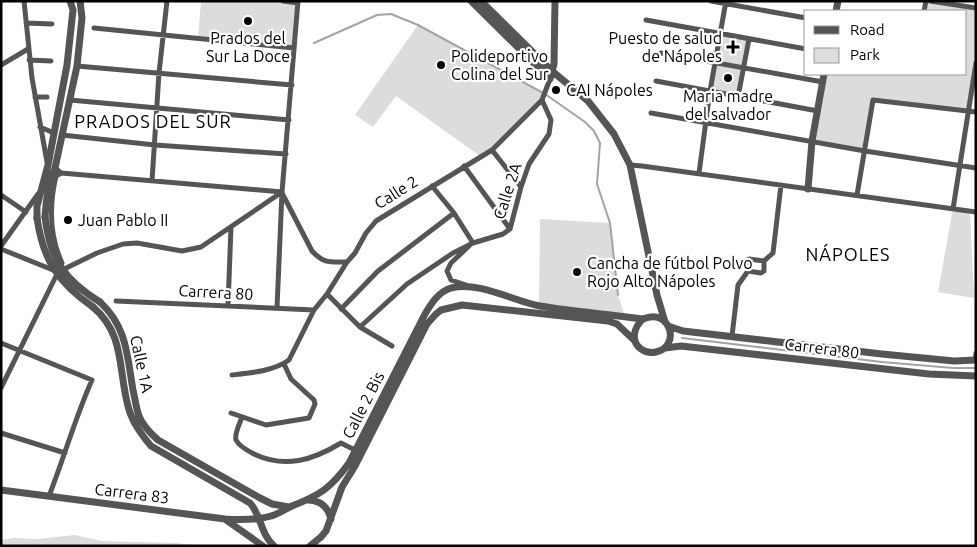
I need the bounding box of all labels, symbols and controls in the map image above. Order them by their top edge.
legend [804,10,967,75]
marker: Prados del Sur La Doce [242,15,254,27]
text: Road [850,21,885,38]
place label: Prados del Sur La Doce [206,29,290,65]
place label: Puesto de salud de Nápoles [609,29,722,65]
marker: Puesto de salud de Nápoles [726,40,740,54]
text: Park [850,46,880,63]
place label: Polideportivo Colina del Sur [451,47,549,83]
marker: Polideportivo Colina del Sur [435,59,447,71]
marker: Maria madre del salvador [722,72,734,84]
place label: CAI Nápoles [566,81,653,99]
marker: CAI Nápoles [550,84,562,96]
place label: Maria madre del salvador [683,87,773,123]
district label: PRADOS DEL SUR [74,111,232,131]
street label: Calle 2A [489,160,525,222]
street label: Calle 2 [371,172,421,212]
place label: Juan Pablo II [78,211,168,229]
marker: Juan Pablo II [62,214,74,226]
district label: NÁPOLES [806,243,890,264]
place label: Cancha de fútbol Polvo Rojo Alto Nápoles [587,254,753,290]
marker: Cancha de fútbol Polvo Rojo Alto Nápoles [571,266,583,278]
street label: Carrera 80 [178,281,254,303]
street label: Calle 1A [127,334,157,395]
street label: Carrera 80 [784,334,860,362]
street label: Calle 2 Bis [338,369,388,441]
street label: Carrera 83 [94,479,170,507]

